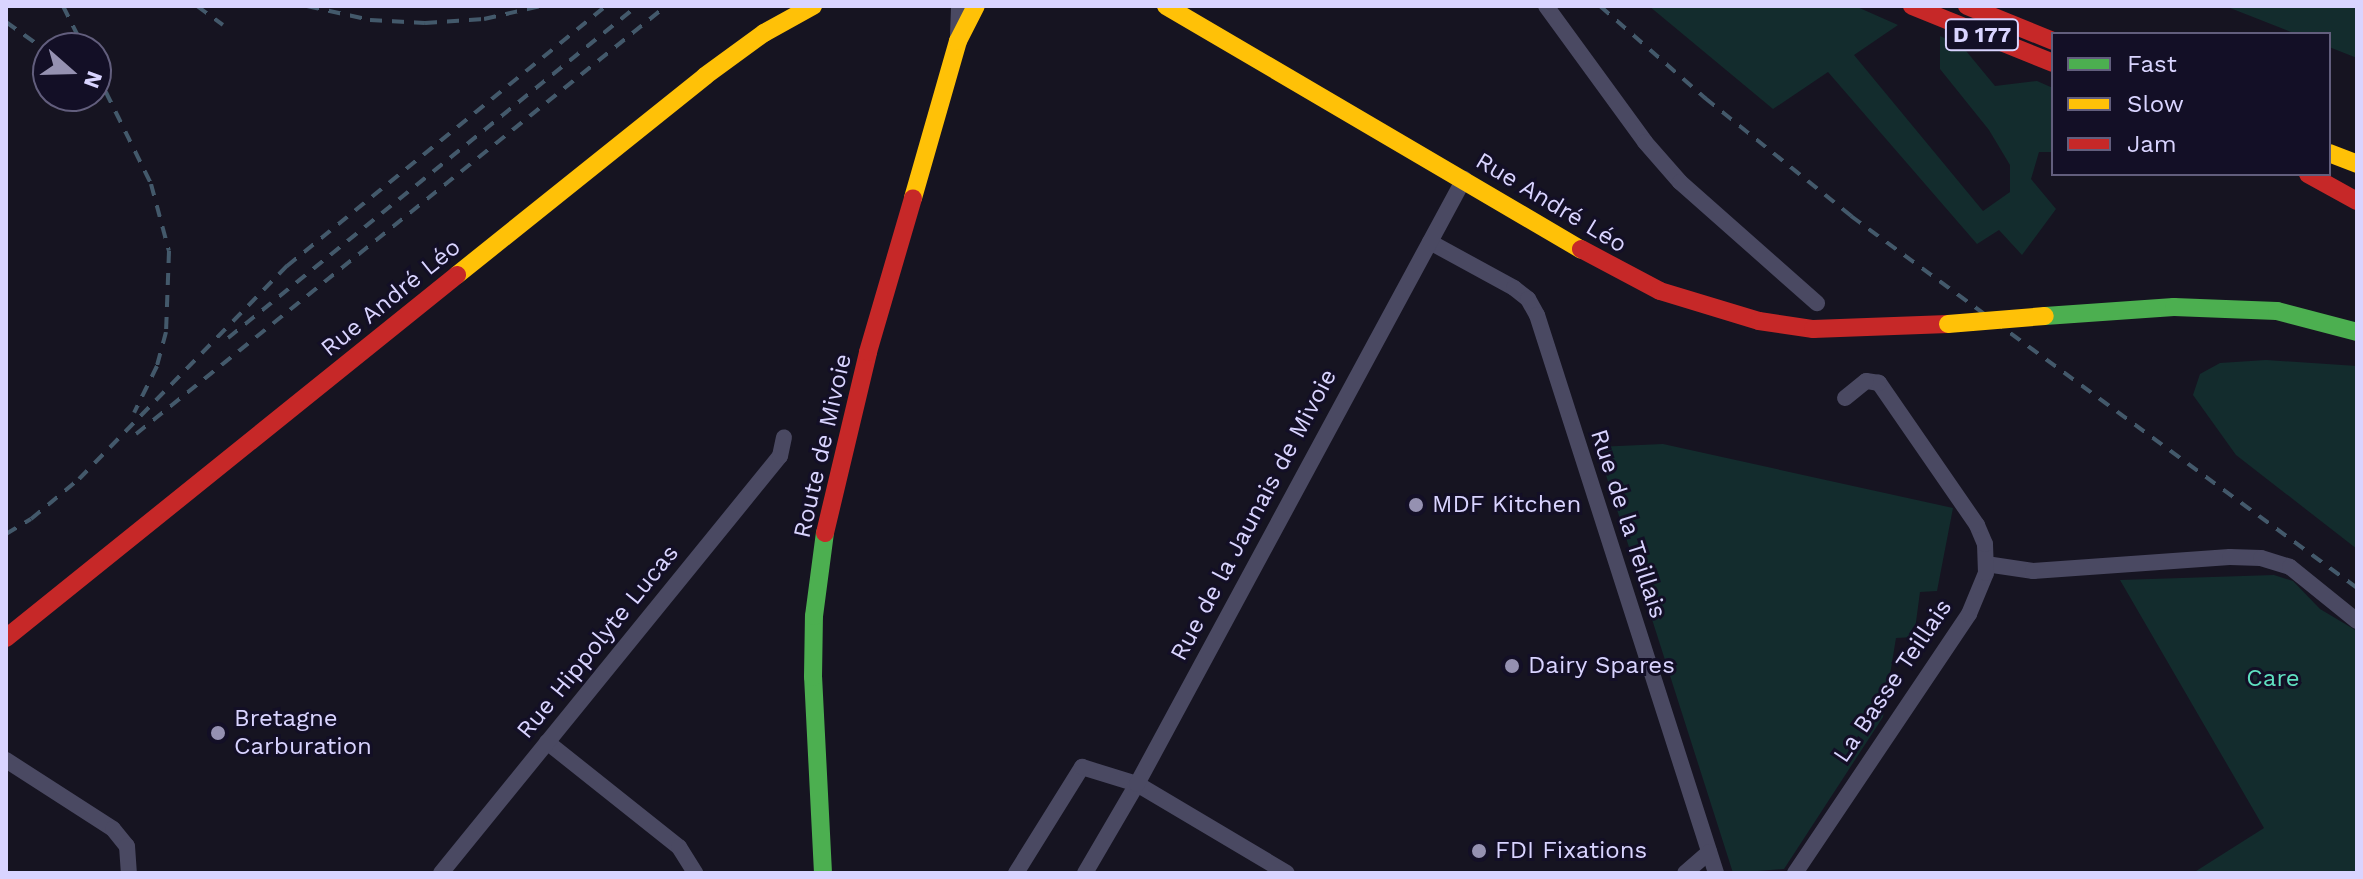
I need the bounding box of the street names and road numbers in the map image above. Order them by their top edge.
road number: D 177 [1944,17,2020,53]
street label: Rue André Léo [1470,146,1632,260]
street label: Rue André Léo [315,233,467,363]
street label: Route de Mivoie [788,351,858,541]
street label: Rue de la Jaunais de Mivoie [1165,364,1343,666]
street label: Rue de la Teillais [1584,425,1672,623]
street label: Rue Hippolyte Lucas [511,539,685,745]
street label: La Basse Teillais [1827,593,1959,769]

